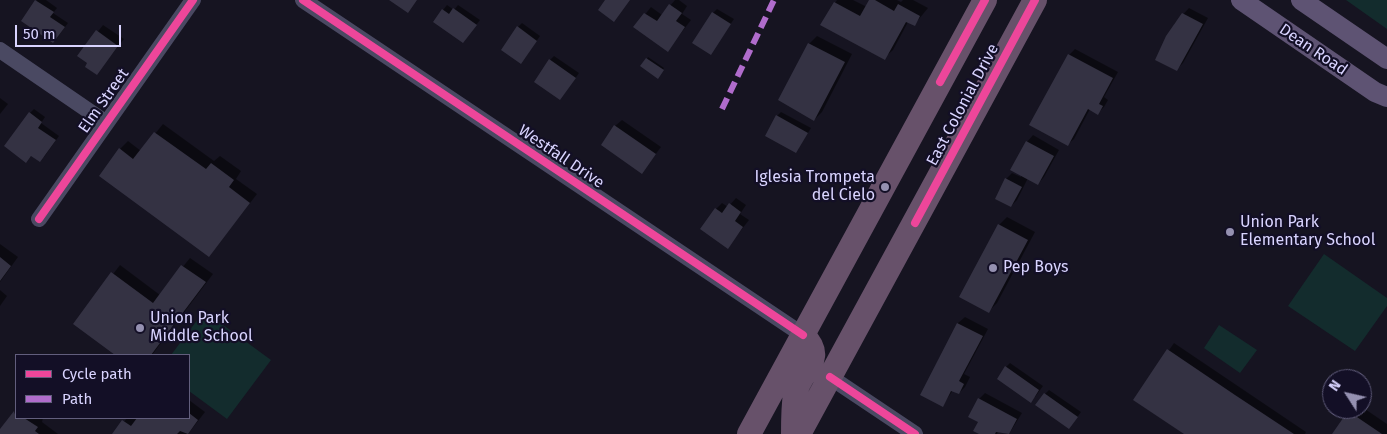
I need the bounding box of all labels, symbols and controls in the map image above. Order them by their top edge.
scale bar [18,15,124,47]
street label: Dean Road [1275,20,1351,80]
text: 50 m [23,25,56,43]
street label: East Colonial Drive [923,41,1003,169]
street label: Elm Street [75,65,133,137]
street label: Westfall Drive [514,121,608,193]
place label: Iglesia Trompeta del Cielo [755,168,875,206]
marker: Iglesia Trompeta del Cielo [879,181,891,193]
place label: Union Park Elementary School [1240,213,1375,251]
marker: Union Park Elementary School [1224,226,1236,238]
place label: Pep Boys [1003,258,1069,278]
marker: Pep Boys [987,262,999,274]
place label: Union Park Middle School [150,309,253,347]
marker: Union Park Middle School [134,322,146,334]
legend [15,354,190,419]
text: Cycle path [62,365,132,383]
north arrow [1322,369,1372,419]
text: N [1325,377,1345,394]
text: Path [62,390,92,408]

